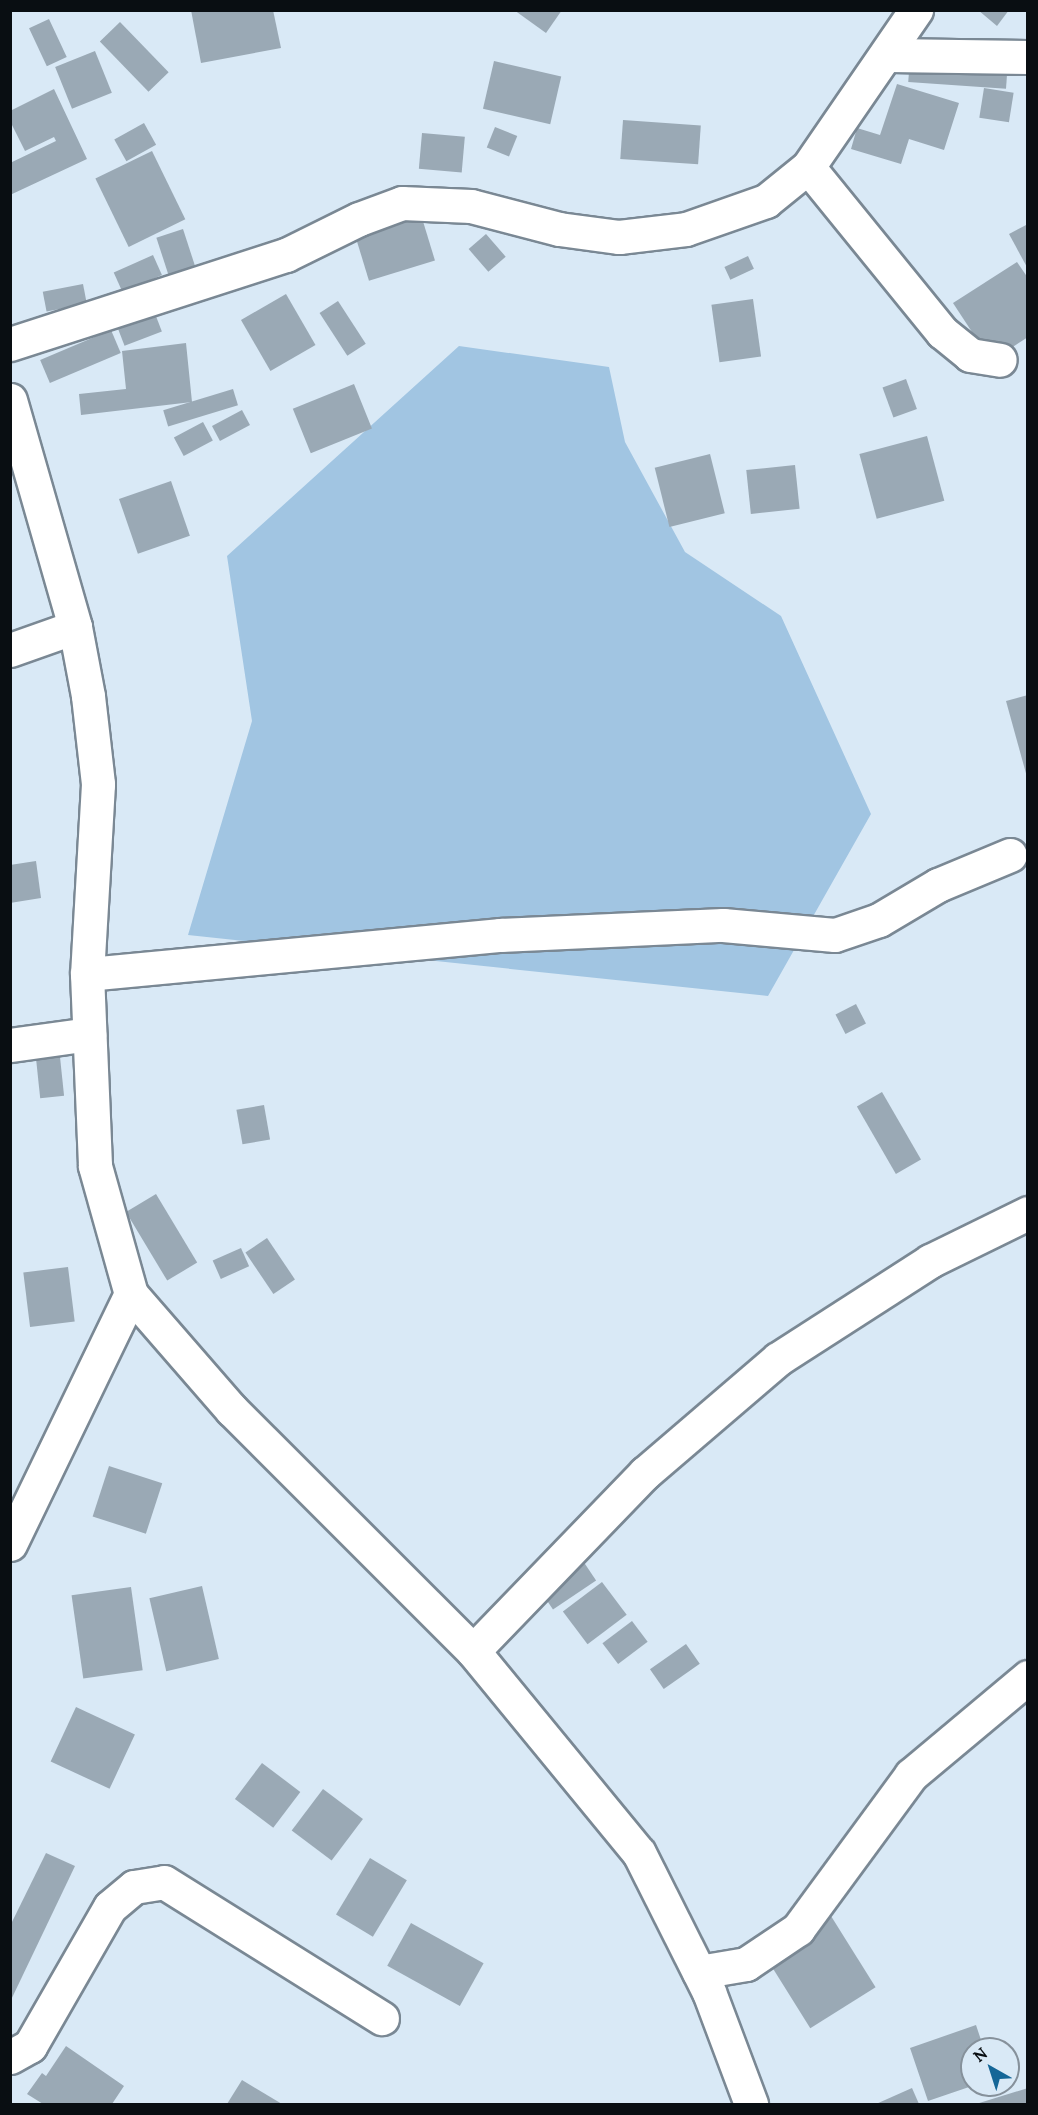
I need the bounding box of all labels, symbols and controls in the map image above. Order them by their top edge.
north arrow [960,2037,1020,2097]
text: N [969,2043,991,2066]

